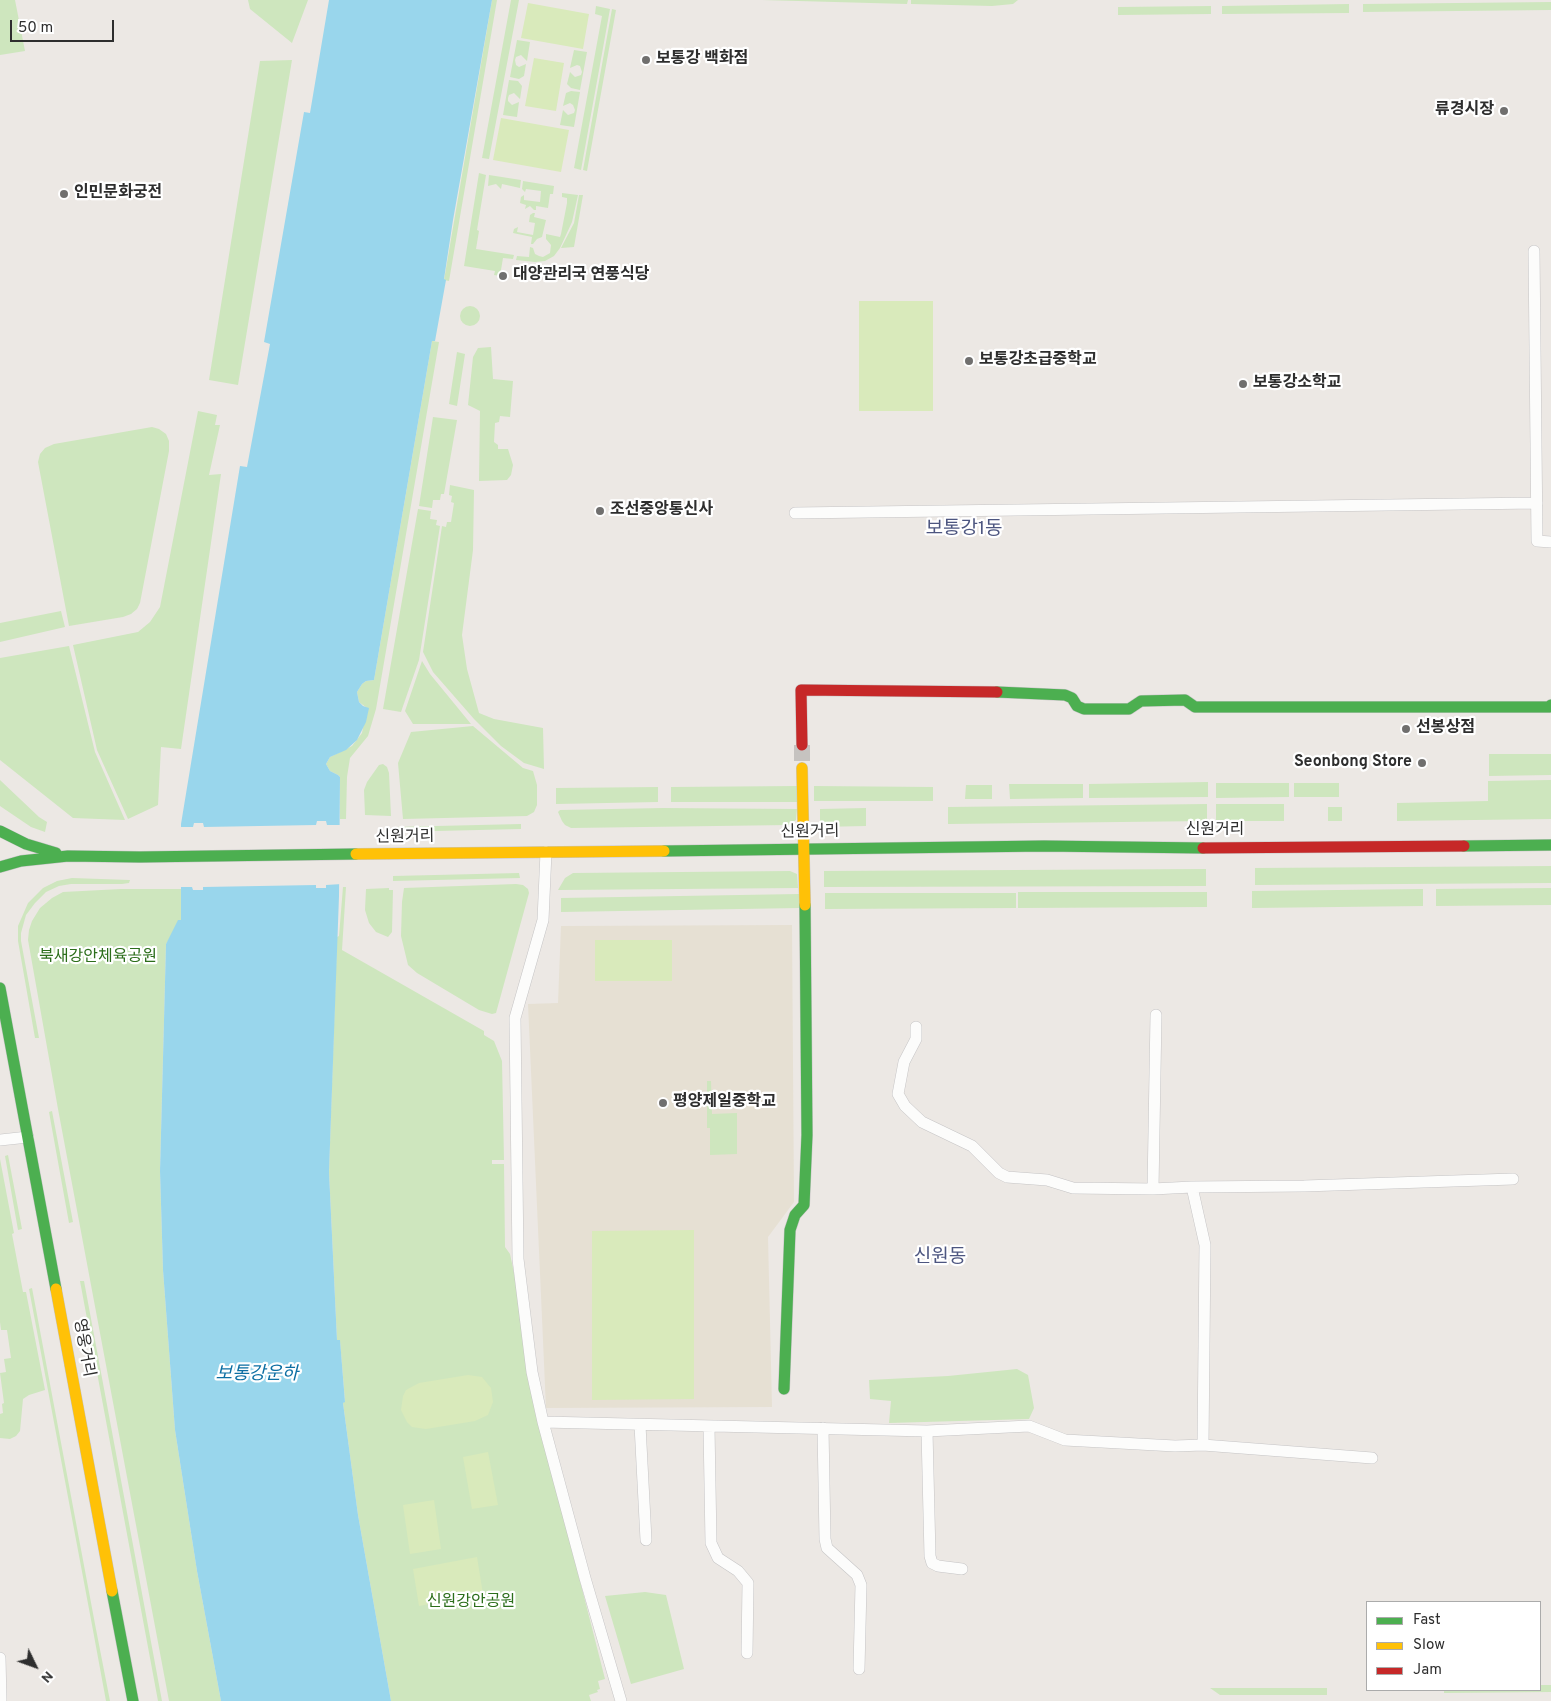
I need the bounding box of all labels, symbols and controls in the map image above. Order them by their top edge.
scale bar [12,10,116,42]
text: 50 m [18,19,53,38]
place label: 보통강 백화점 [656,50,748,70]
marker: 보통강 백화점 [640,54,652,66]
place label: 류경시장 [1435,101,1494,121]
marker: 류경시장 [1498,105,1510,117]
place label: 인민문화궁전 [74,184,162,204]
marker: 인민문화궁전 [58,188,70,200]
place label: 대양관리국 연풍식당 [513,266,649,286]
marker: 대양관리국 연풍식당 [497,270,509,282]
place label: 보통강초급중학교 [979,351,1097,371]
marker: 보통강초급중학교 [963,355,975,367]
place label: 보통강소학교 [1253,374,1341,394]
marker: 보통강소학교 [1237,378,1249,390]
place label: 조선중앙통신사 [610,501,713,521]
marker: 조선중앙통신사 [594,505,606,517]
district label: 보통강1동 [925,519,1003,541]
place label: 선봉상점 [1416,719,1475,739]
marker: 선봉상점 [1400,723,1412,735]
place label: Seonbong Store [1294,753,1412,773]
marker: Seonbong Store [1416,757,1428,769]
street label: 신원거리 [1186,821,1244,841]
street label: 신원거리 [780,823,840,843]
street label: 신원거리 [375,828,435,848]
park label: 북새강안체육공원 [39,948,157,968]
place label: 평양제일중학교 [673,1093,776,1113]
marker: 평양제일중학교 [657,1097,669,1109]
district label: 신원동 [914,1247,966,1269]
street label: 영웅거리 [68,1317,98,1379]
water label: 보통강운하 [216,1364,298,1386]
park label: 신원강안공원 [427,1593,515,1613]
legend [1366,1601,1541,1691]
text: Fast [1413,1611,1441,1630]
text: Slow [1413,1636,1445,1655]
north arrow [10,1641,60,1691]
text: Jam [1413,1661,1442,1680]
text: N [37,1667,56,1686]

